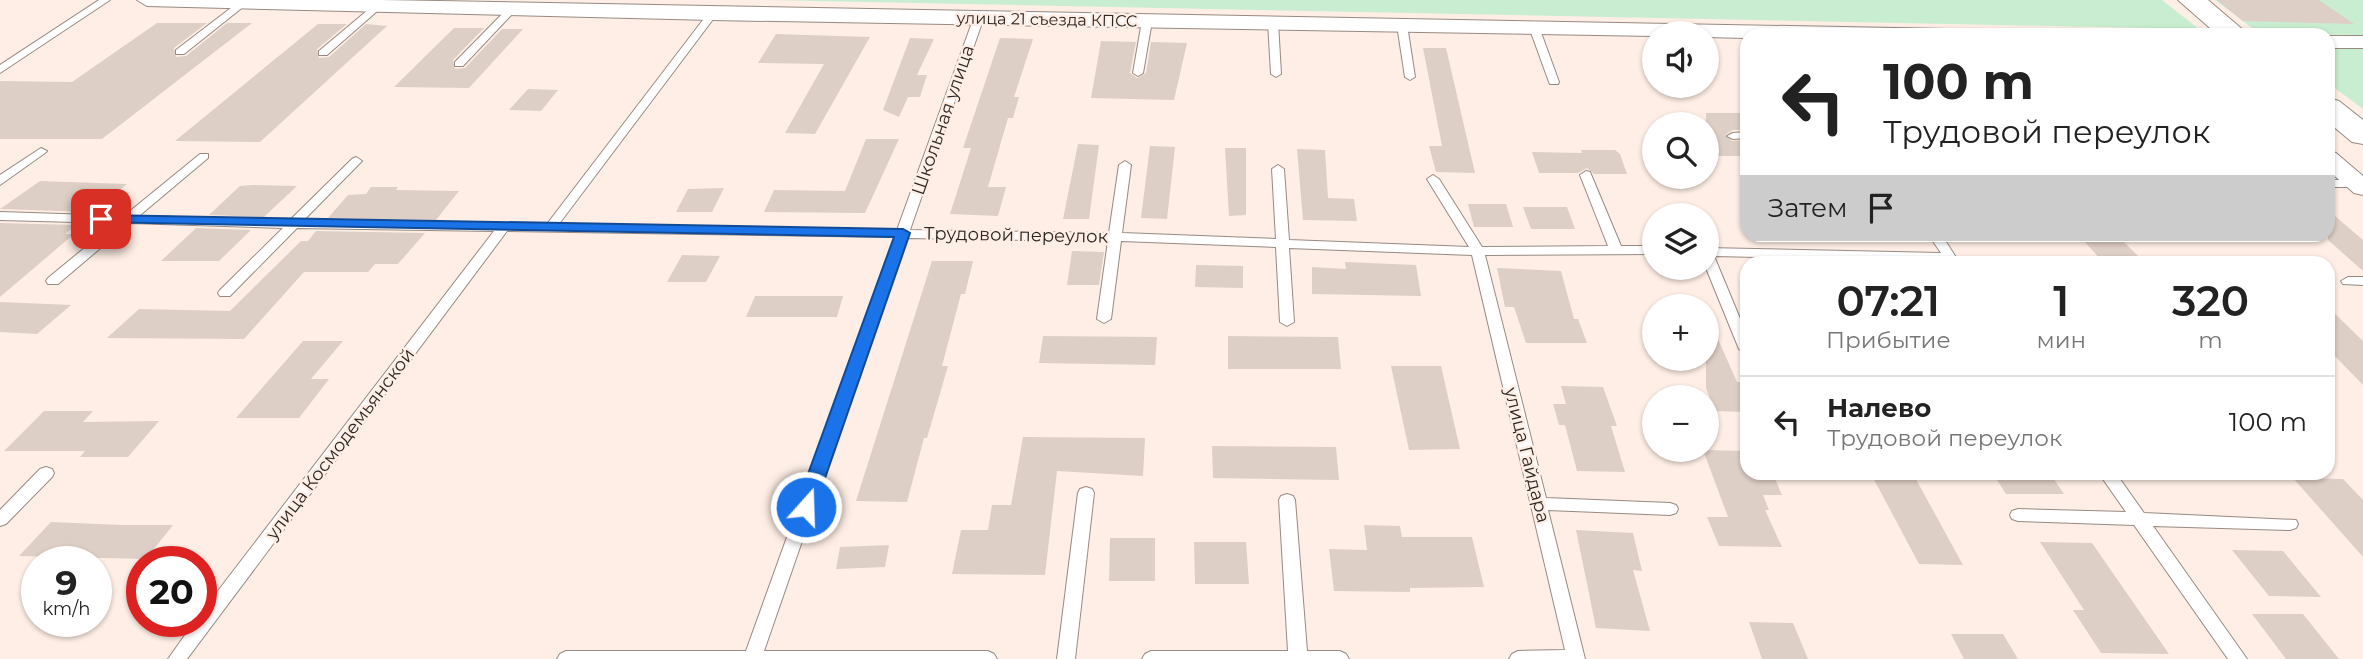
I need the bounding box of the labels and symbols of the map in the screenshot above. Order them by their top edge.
street label: улица 21 съезда КПСС [955,8,1138,31]
street label: Школьная улица [907,42,979,198]
pin [71,189,131,249]
street label: Трудовой переулок [924,222,1109,248]
street label: улица Космодемьянской [260,344,419,545]
street label: улица Гайдара [1499,384,1554,525]
position arrow [769,470,843,544]
speed limit sign: 20 [126,546,217,637]

